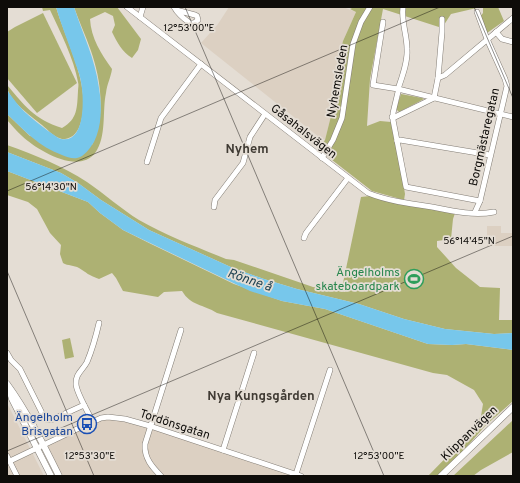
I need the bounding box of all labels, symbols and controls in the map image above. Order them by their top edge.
text: 12°53'00"E [163,22,215,35]
street label: Nyhemsleden [324,43,352,119]
street label: Borgmästaregatan [466,87,504,188]
street label: Gåsahalsvägen [267,101,340,163]
district label: Nyhem [225,142,269,158]
text: 56°14'30"N [25,181,77,194]
text: 56°14'45"N [443,235,495,248]
place label: Ängelholms skateboardpark [316,265,400,295]
water label: Rönne å [225,266,274,296]
sports icon: Ängelholms skateboardpark [403,268,425,290]
district label: Nya Kungsgården [207,389,315,405]
street label: Klippanvägen [438,403,502,465]
street label: Tordönsgatan [137,406,212,444]
place label: Ängelholm Brisgatan [15,410,73,440]
bus stop icon: Ängelholm Brisgatan [76,413,98,435]
text: 12°53'30"E [65,450,115,463]
text: 12°53'00"E [353,450,405,463]

